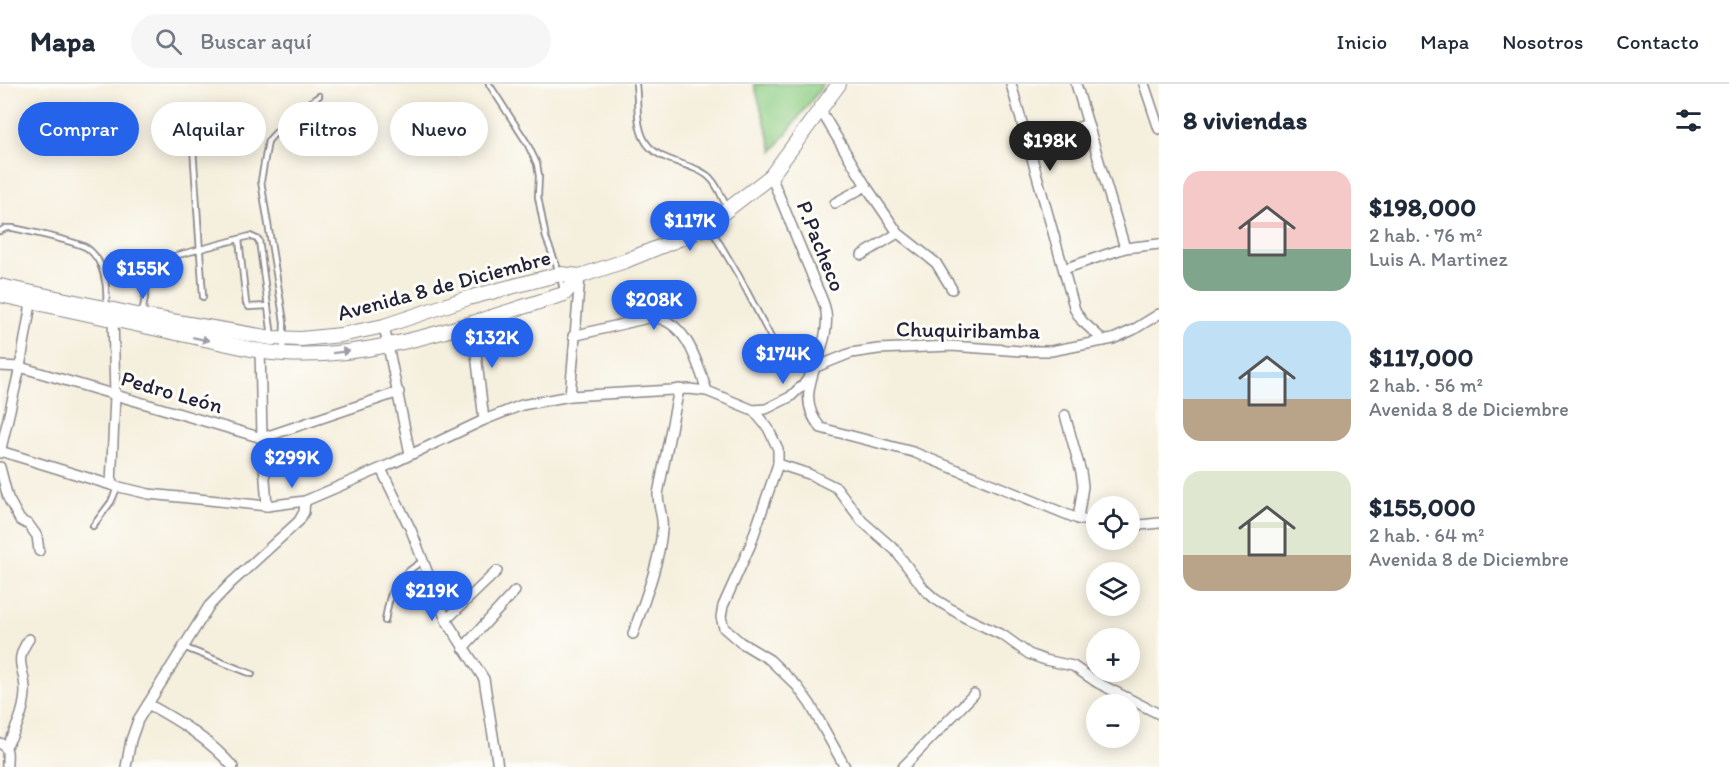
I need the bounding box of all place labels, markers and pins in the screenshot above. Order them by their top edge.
pin: $198K [1008,121,1092,172]
pin: $117K [648,201,732,252]
pin: $155K [101,249,185,300]
pin: $208K [612,280,696,331]
pin: $132K [450,318,534,369]
pin: $174K [741,334,825,385]
pin: $299K [250,438,334,489]
pin: $219K [390,571,474,622]

